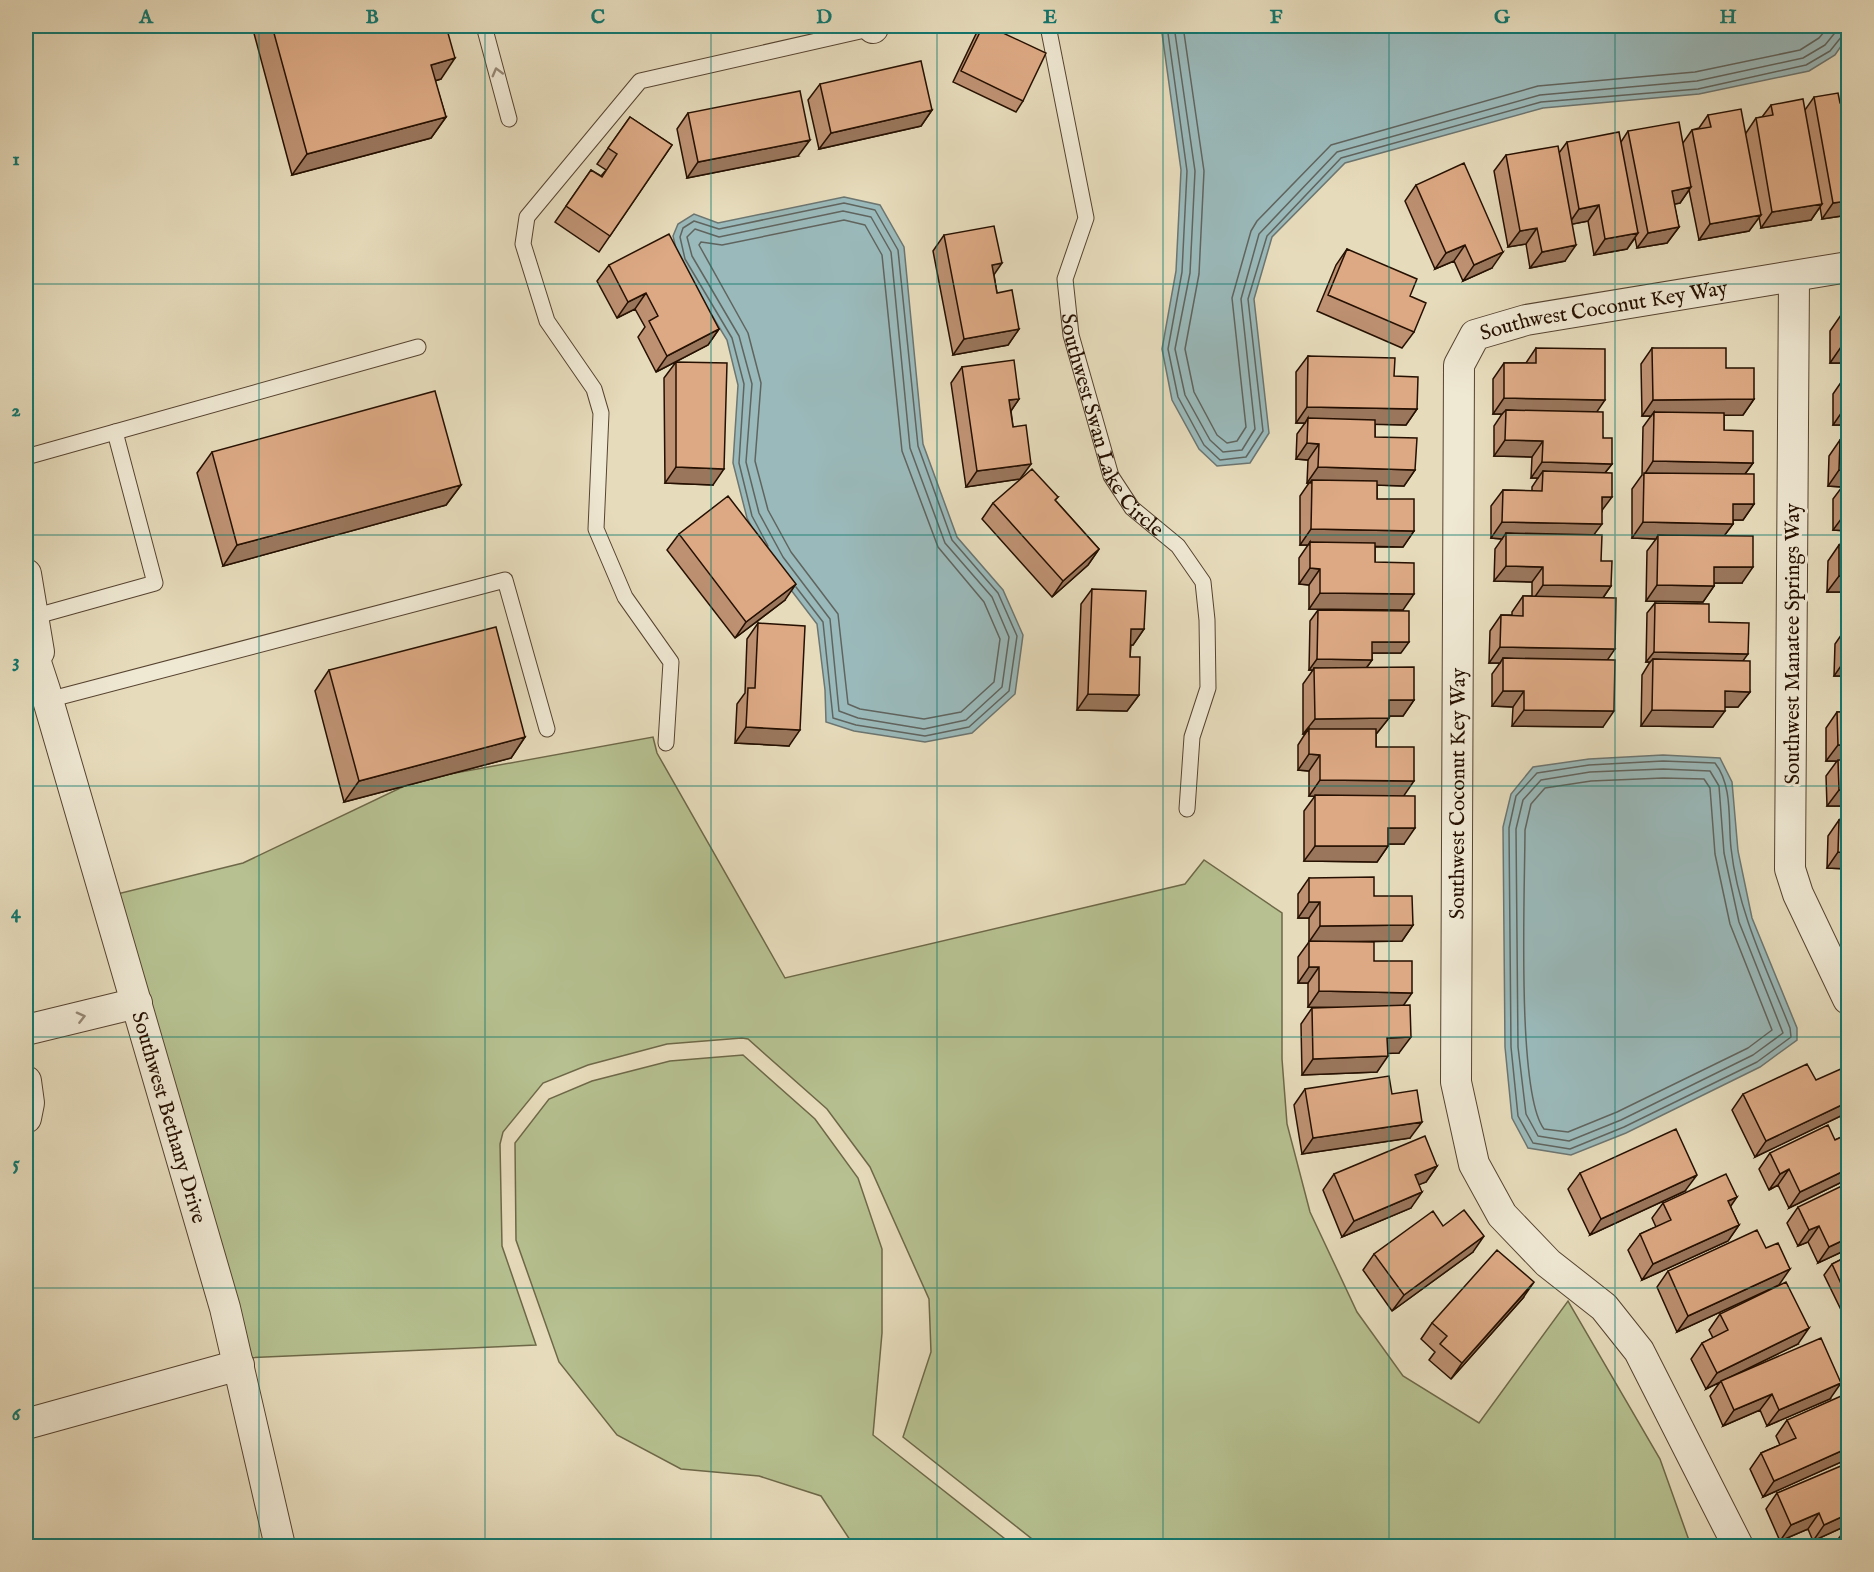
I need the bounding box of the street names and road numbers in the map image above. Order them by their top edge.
street label: Southwest Coconut Key Way [1477,275,1730,348]
street label: Southwest Swan Lake Circle [1054,312,1169,544]
street label: Southwest Manatee Springs Way [1780,503,1807,785]
street label: Southwest Coconut Key Way [1445,667,1473,920]
street label: Southwest Bethany Drive [124,1008,212,1227]

